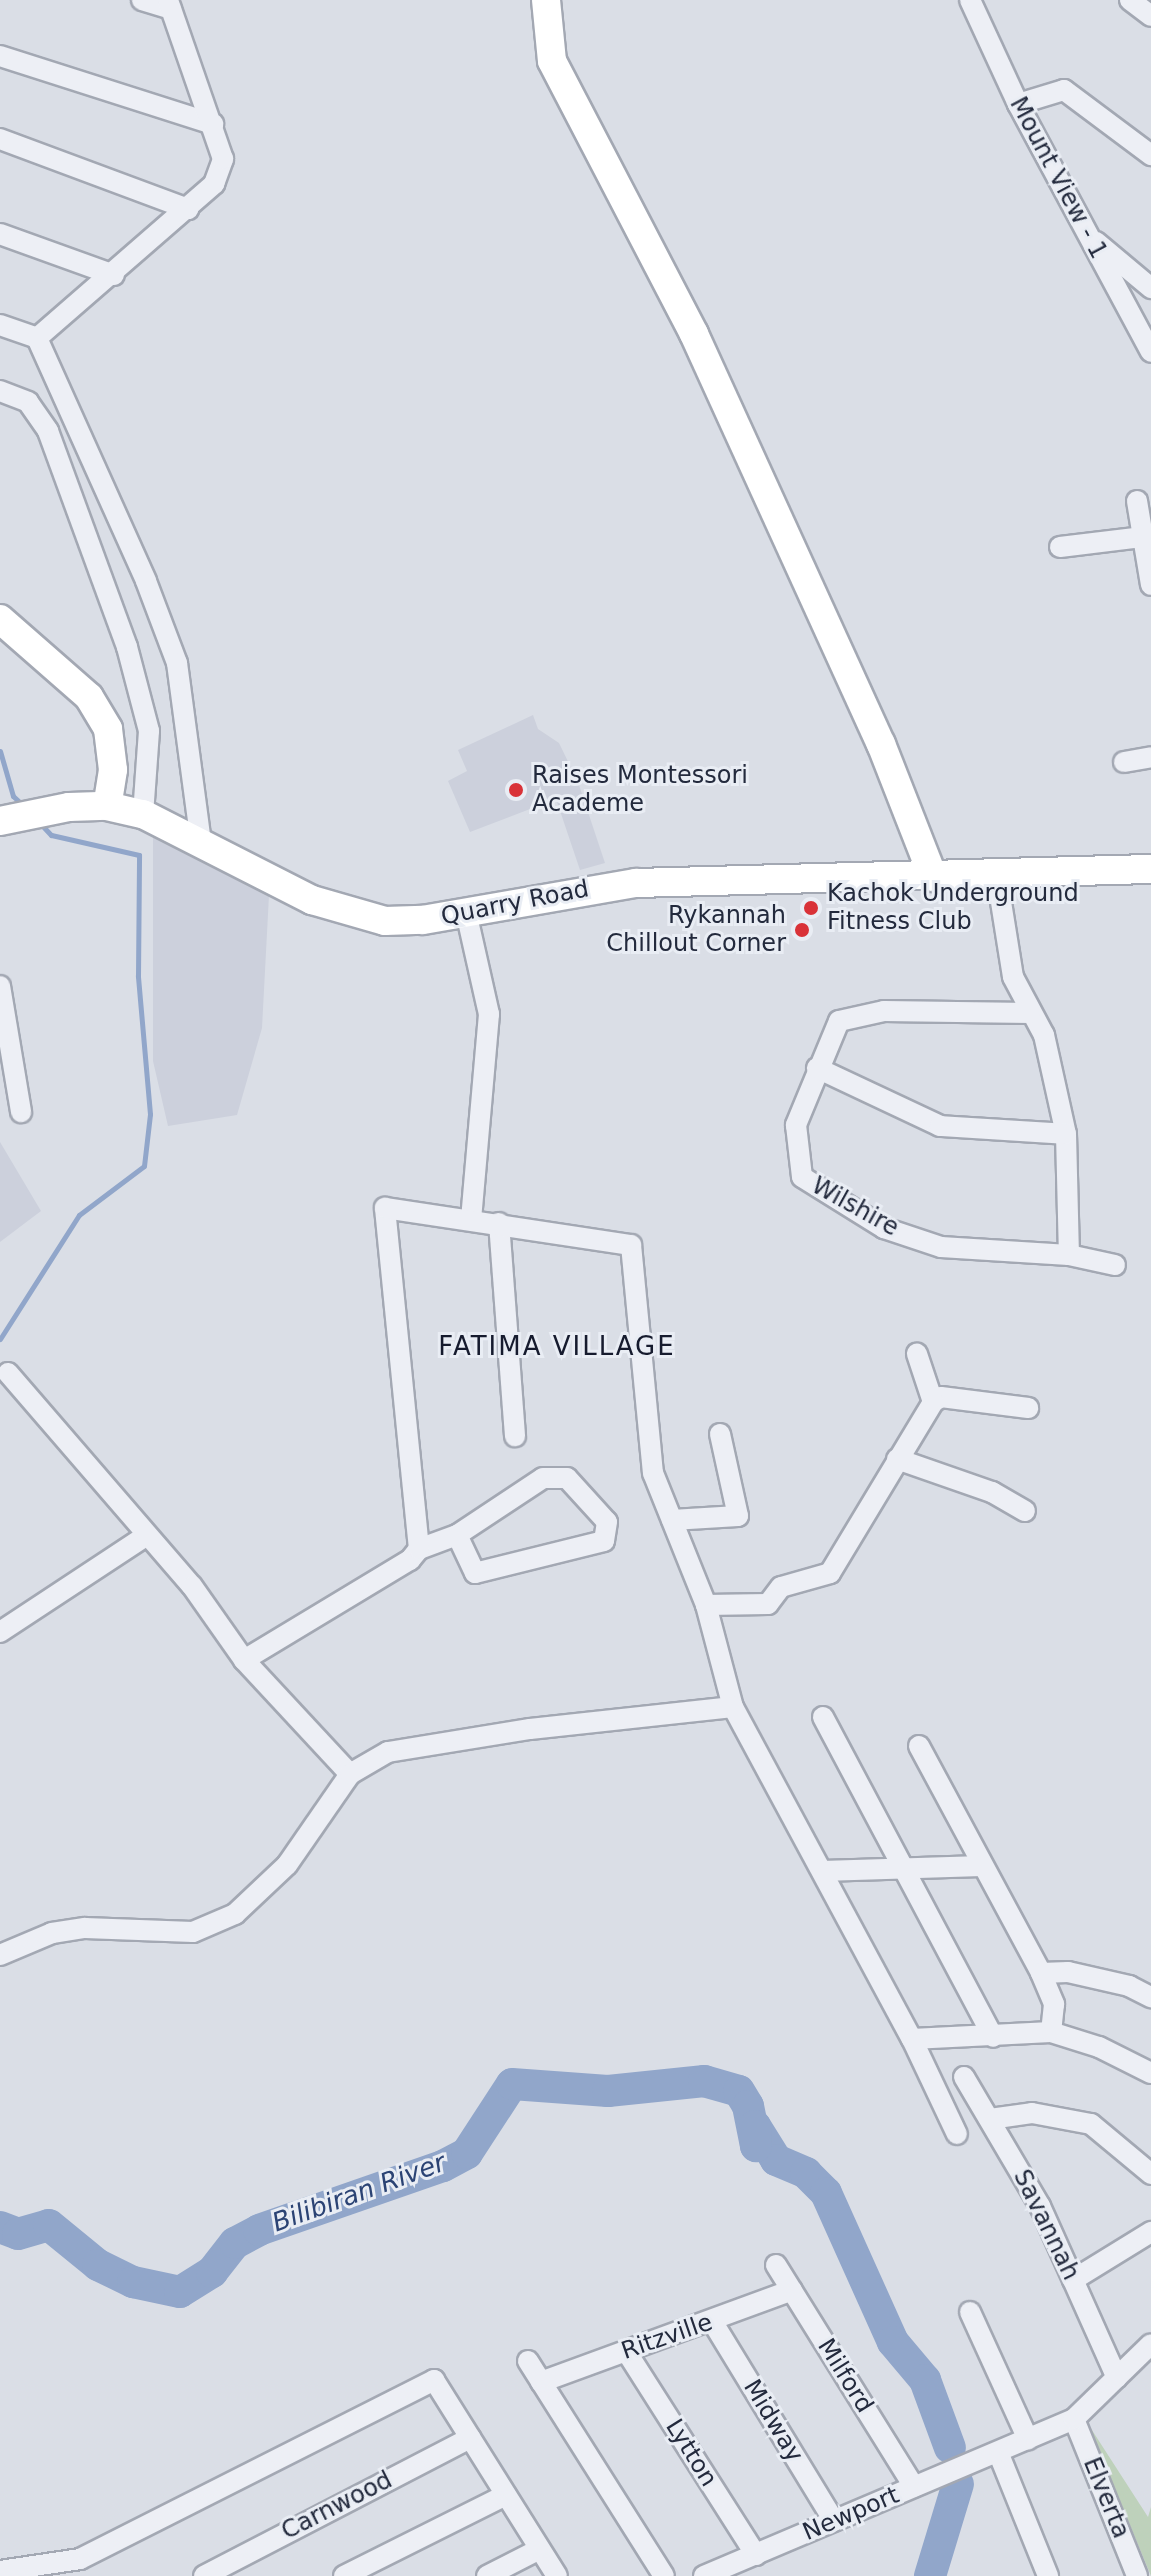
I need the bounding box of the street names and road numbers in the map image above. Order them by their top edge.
street label: Mount View - 1 [1003,92,1113,264]
street label: Quarry Road [439,875,591,931]
street label: Wilshire [806,1171,904,1243]
street label: Savannah [1007,2165,1085,2285]
street label: Ritzville [618,2308,716,2366]
street label: Milford [811,2334,879,2418]
street label: Midway [737,2375,809,2467]
street label: Lytton [659,2414,723,2492]
street label: Elverta [1077,2453,1135,2543]
street label: Carnwood [277,2466,397,2546]
street label: Newport [799,2481,903,2547]

